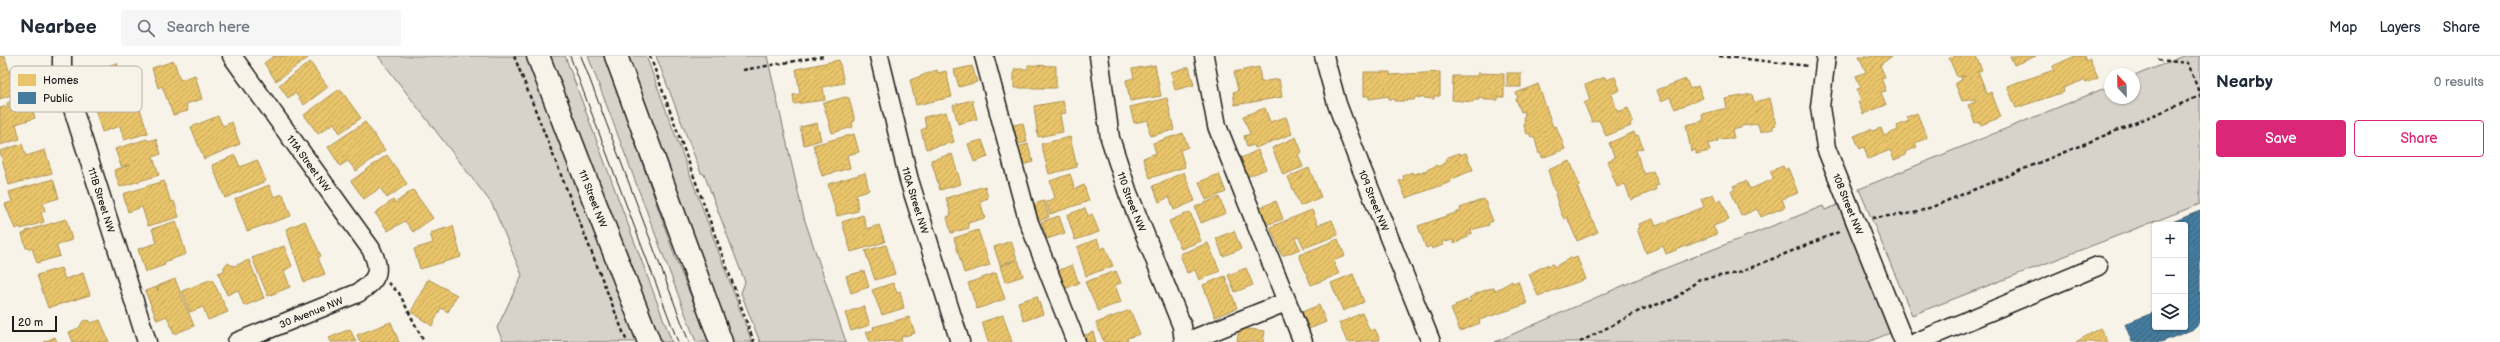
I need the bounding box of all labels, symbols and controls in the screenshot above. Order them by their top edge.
search box [121,10,401,46]
text: Nearbee [20,16,97,39]
icon: search [135,17,157,39]
text: Search here [167,18,250,37]
text: Map [2329,19,2357,36]
text: Layers [2379,19,2421,36]
text: Share [2443,19,2480,36]
legend [10,66,142,112]
north arrow [2104,68,2140,104]
text: Nearby [2216,72,2273,92]
text: Homes [43,74,79,87]
text: 0 results [2434,74,2484,90]
text: Public [43,92,73,105]
button: Save [2216,120,2346,157]
button: Share [2354,120,2484,157]
street label: 111A Street NW [284,133,333,194]
street label: 111B Street NW [85,166,117,234]
street label: 110A Street NW [899,166,931,236]
street label: 111 Street NW [576,168,609,230]
street label: 109 Street NW [1356,168,1391,233]
street label: 110 Street NW [1114,170,1148,234]
street label: 108 Street NW [1830,172,1865,237]
map controls [2152,222,2188,330]
button: + [2152,222,2188,258]
button: − [2152,258,2188,294]
button: layers [2152,294,2188,330]
street label: 30 Avenue NW [278,295,345,331]
scale bar [12,314,57,333]
text: 20 m [18,316,43,329]

